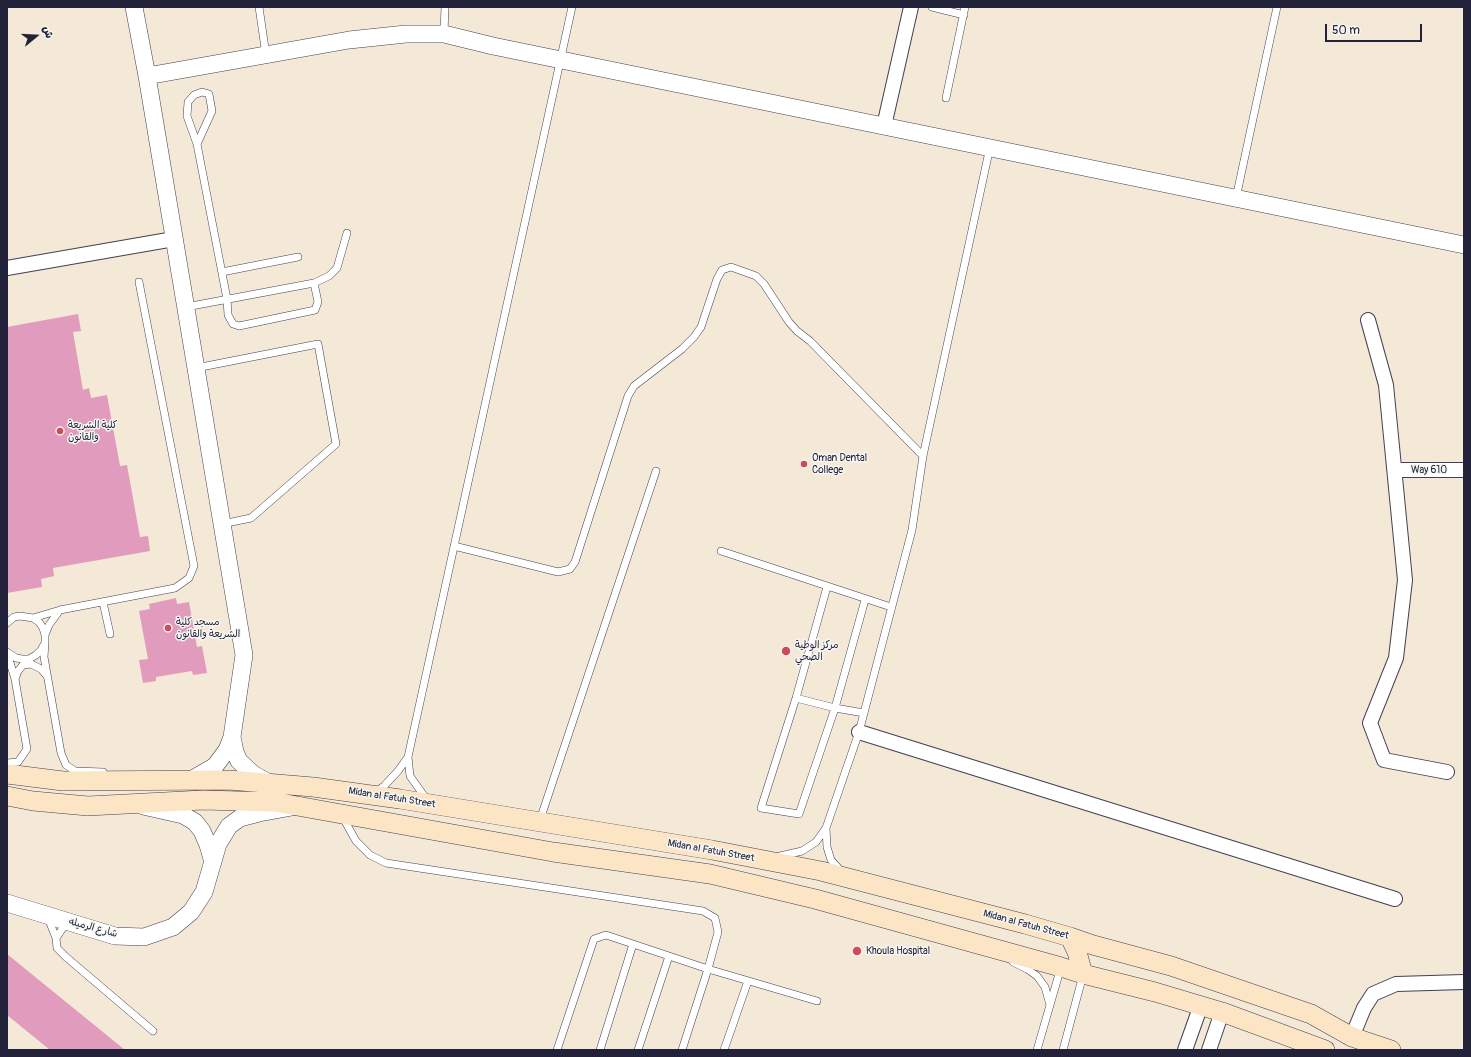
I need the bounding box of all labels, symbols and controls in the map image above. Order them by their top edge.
north arrow [16,16,56,56]
scale bar [1327,16,1424,42]
text: 50 m [1332,23,1360,38]
text: ش [40,24,56,40]
place label: كلية الشريعة والقانون [68,419,117,442]
marker: كلية الشريعة والقانون [55,426,65,436]
place label: Oman Dental College [812,452,867,476]
marker: Oman Dental College [799,459,809,469]
street label: Way 610 [1411,464,1447,476]
place label: مسجد كلية الشريعة والقانون [176,616,240,640]
marker: مسجد كلية الشريعة والقانون [163,623,173,633]
place label: مركز الوطية الصحي [795,639,839,662]
marker: مركز الوطية الصحي [780,645,792,657]
street label: Midan al Fatuh Street [348,785,436,811]
street label: Midan al Fatuh Street [667,837,755,865]
street label: Midan al Fatuh Street [982,908,1070,942]
street label: شارع الرميله [67,916,119,940]
marker: Khoula Hospital [851,945,863,957]
place label: Khoula Hospital [866,945,930,957]

